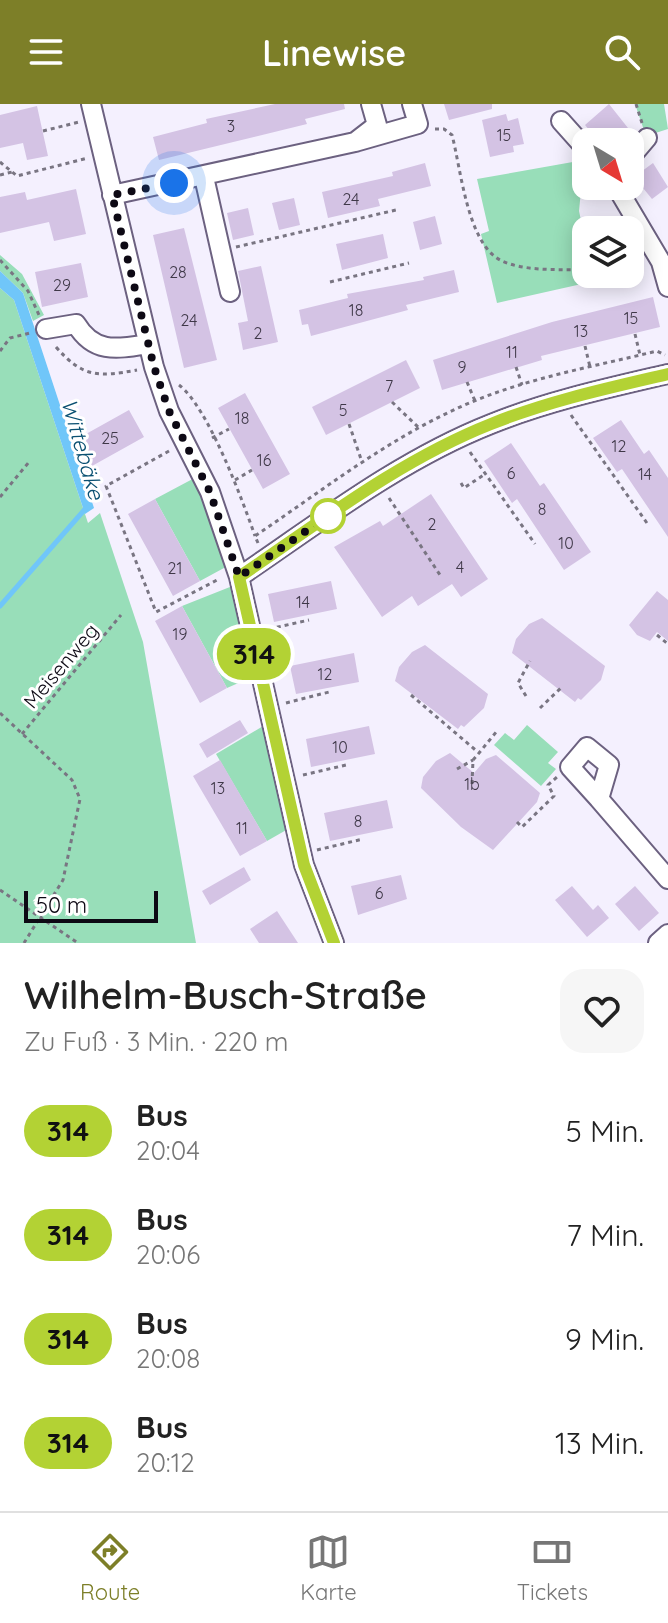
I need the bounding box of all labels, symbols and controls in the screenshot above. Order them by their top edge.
icon: menu [24,30,68,74]
text: Linewise [262,30,406,75]
icon: search [600,30,644,74]
house number: 3 [227,116,235,136]
house number: 15 [497,125,511,145]
north arrow [572,128,644,200]
map controls [572,128,644,288]
your location [154,163,194,203]
house number: 24 [342,189,360,209]
button: layers [572,216,644,288]
house number: 28 [169,262,187,282]
house number: 29 [53,275,71,295]
house number: 18 [349,300,363,320]
house number: 15 [624,308,638,328]
house number: 24 [180,310,198,330]
house number: 13 [574,321,588,341]
house number: 2 [254,323,263,343]
house number: 11 [506,342,518,362]
house number: 9 [458,357,467,377]
house number: 7 [385,376,393,396]
water label: Wittebäke [55,395,111,504]
house number: 5 [339,400,347,420]
house number: 18 [235,408,249,428]
house number: 25 [101,428,119,448]
house number: 12 [612,436,627,456]
house number: 16 [257,450,272,470]
house number: 6 [507,463,516,483]
house number: 14 [638,464,652,484]
unlabelled marker [311,499,345,533]
house number: 8 [538,499,546,519]
house number: 2 [428,514,437,534]
house number: 10 [558,533,574,553]
house number: 4 [456,557,464,577]
house number: 21 [168,558,182,578]
house number: 14 [296,592,310,612]
street label: Meisenweg [18,618,103,713]
house number: 19 [173,624,187,644]
line badge: 314 [208,628,300,680]
text: 314 [233,636,275,671]
house number: 12 [318,664,333,684]
house number: 10 [332,737,348,757]
house number: 1b [464,774,480,794]
house number: 13 [211,778,225,798]
house number: 8 [354,811,362,831]
house number: 11 [236,818,248,838]
house number: 6 [375,883,384,903]
scale bar [24,887,158,923]
text: 50 m [36,891,87,919]
button: heart [560,969,644,1053]
text: Wilhelm-Busch-Straße [24,971,427,1019]
text: Zu Fuß · 3 Min. · 220 m [24,1025,289,1058]
text: Bus [136,1096,188,1134]
text: 5 Min. [565,1112,644,1150]
text: 314 [47,1113,89,1148]
text: 20:04 [136,1134,200,1167]
text: Bus [136,1200,188,1238]
text: 7 Min. [566,1216,644,1254]
text: 314 [47,1217,89,1252]
text: 20:06 [136,1238,200,1271]
text: Bus [136,1304,188,1342]
text: 9 Min. [565,1320,644,1358]
text: 314 [47,1321,89,1356]
text: 20:08 [136,1342,200,1375]
text: Bus [136,1408,188,1446]
text: 13 Min. [555,1424,644,1462]
text: 314 [47,1425,89,1460]
text: 20:12 [136,1446,195,1479]
tab: Route [80,1530,140,1606]
tab: Karte [300,1530,357,1606]
tab: Tickets [517,1530,588,1606]

